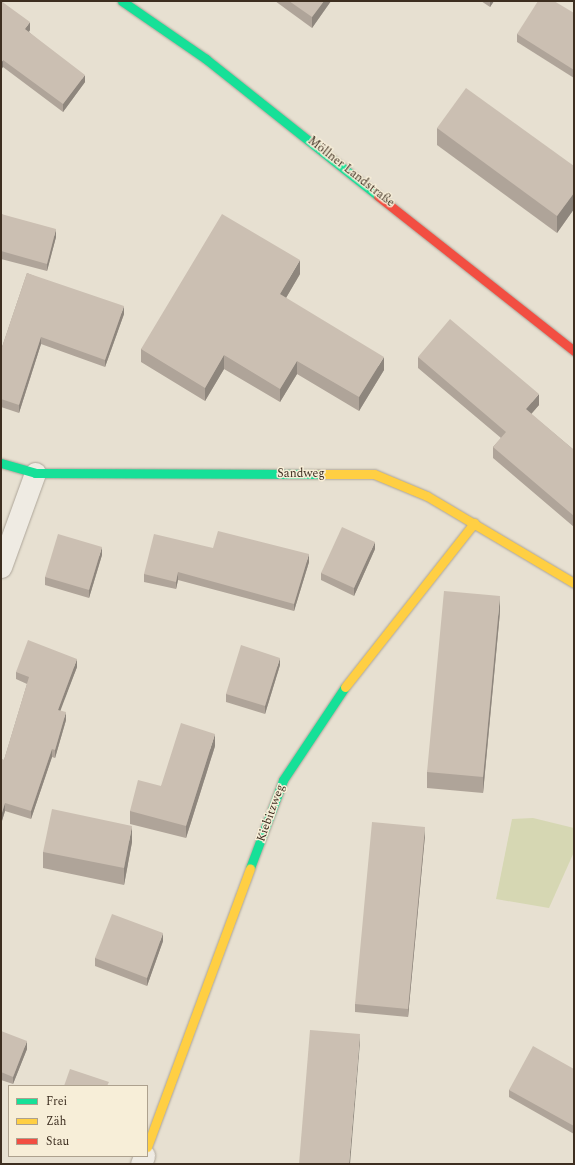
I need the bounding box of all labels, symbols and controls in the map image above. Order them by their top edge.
street label: Möllner Landstraße [305,134,397,210]
street label: Sandweg [277,467,325,481]
street label: Kiebitzweg [254,782,288,844]
legend [8,1085,148,1157]
text: Frei [46,1092,67,1111]
text: Zäh [46,1112,67,1131]
text: Stau [46,1132,69,1151]

